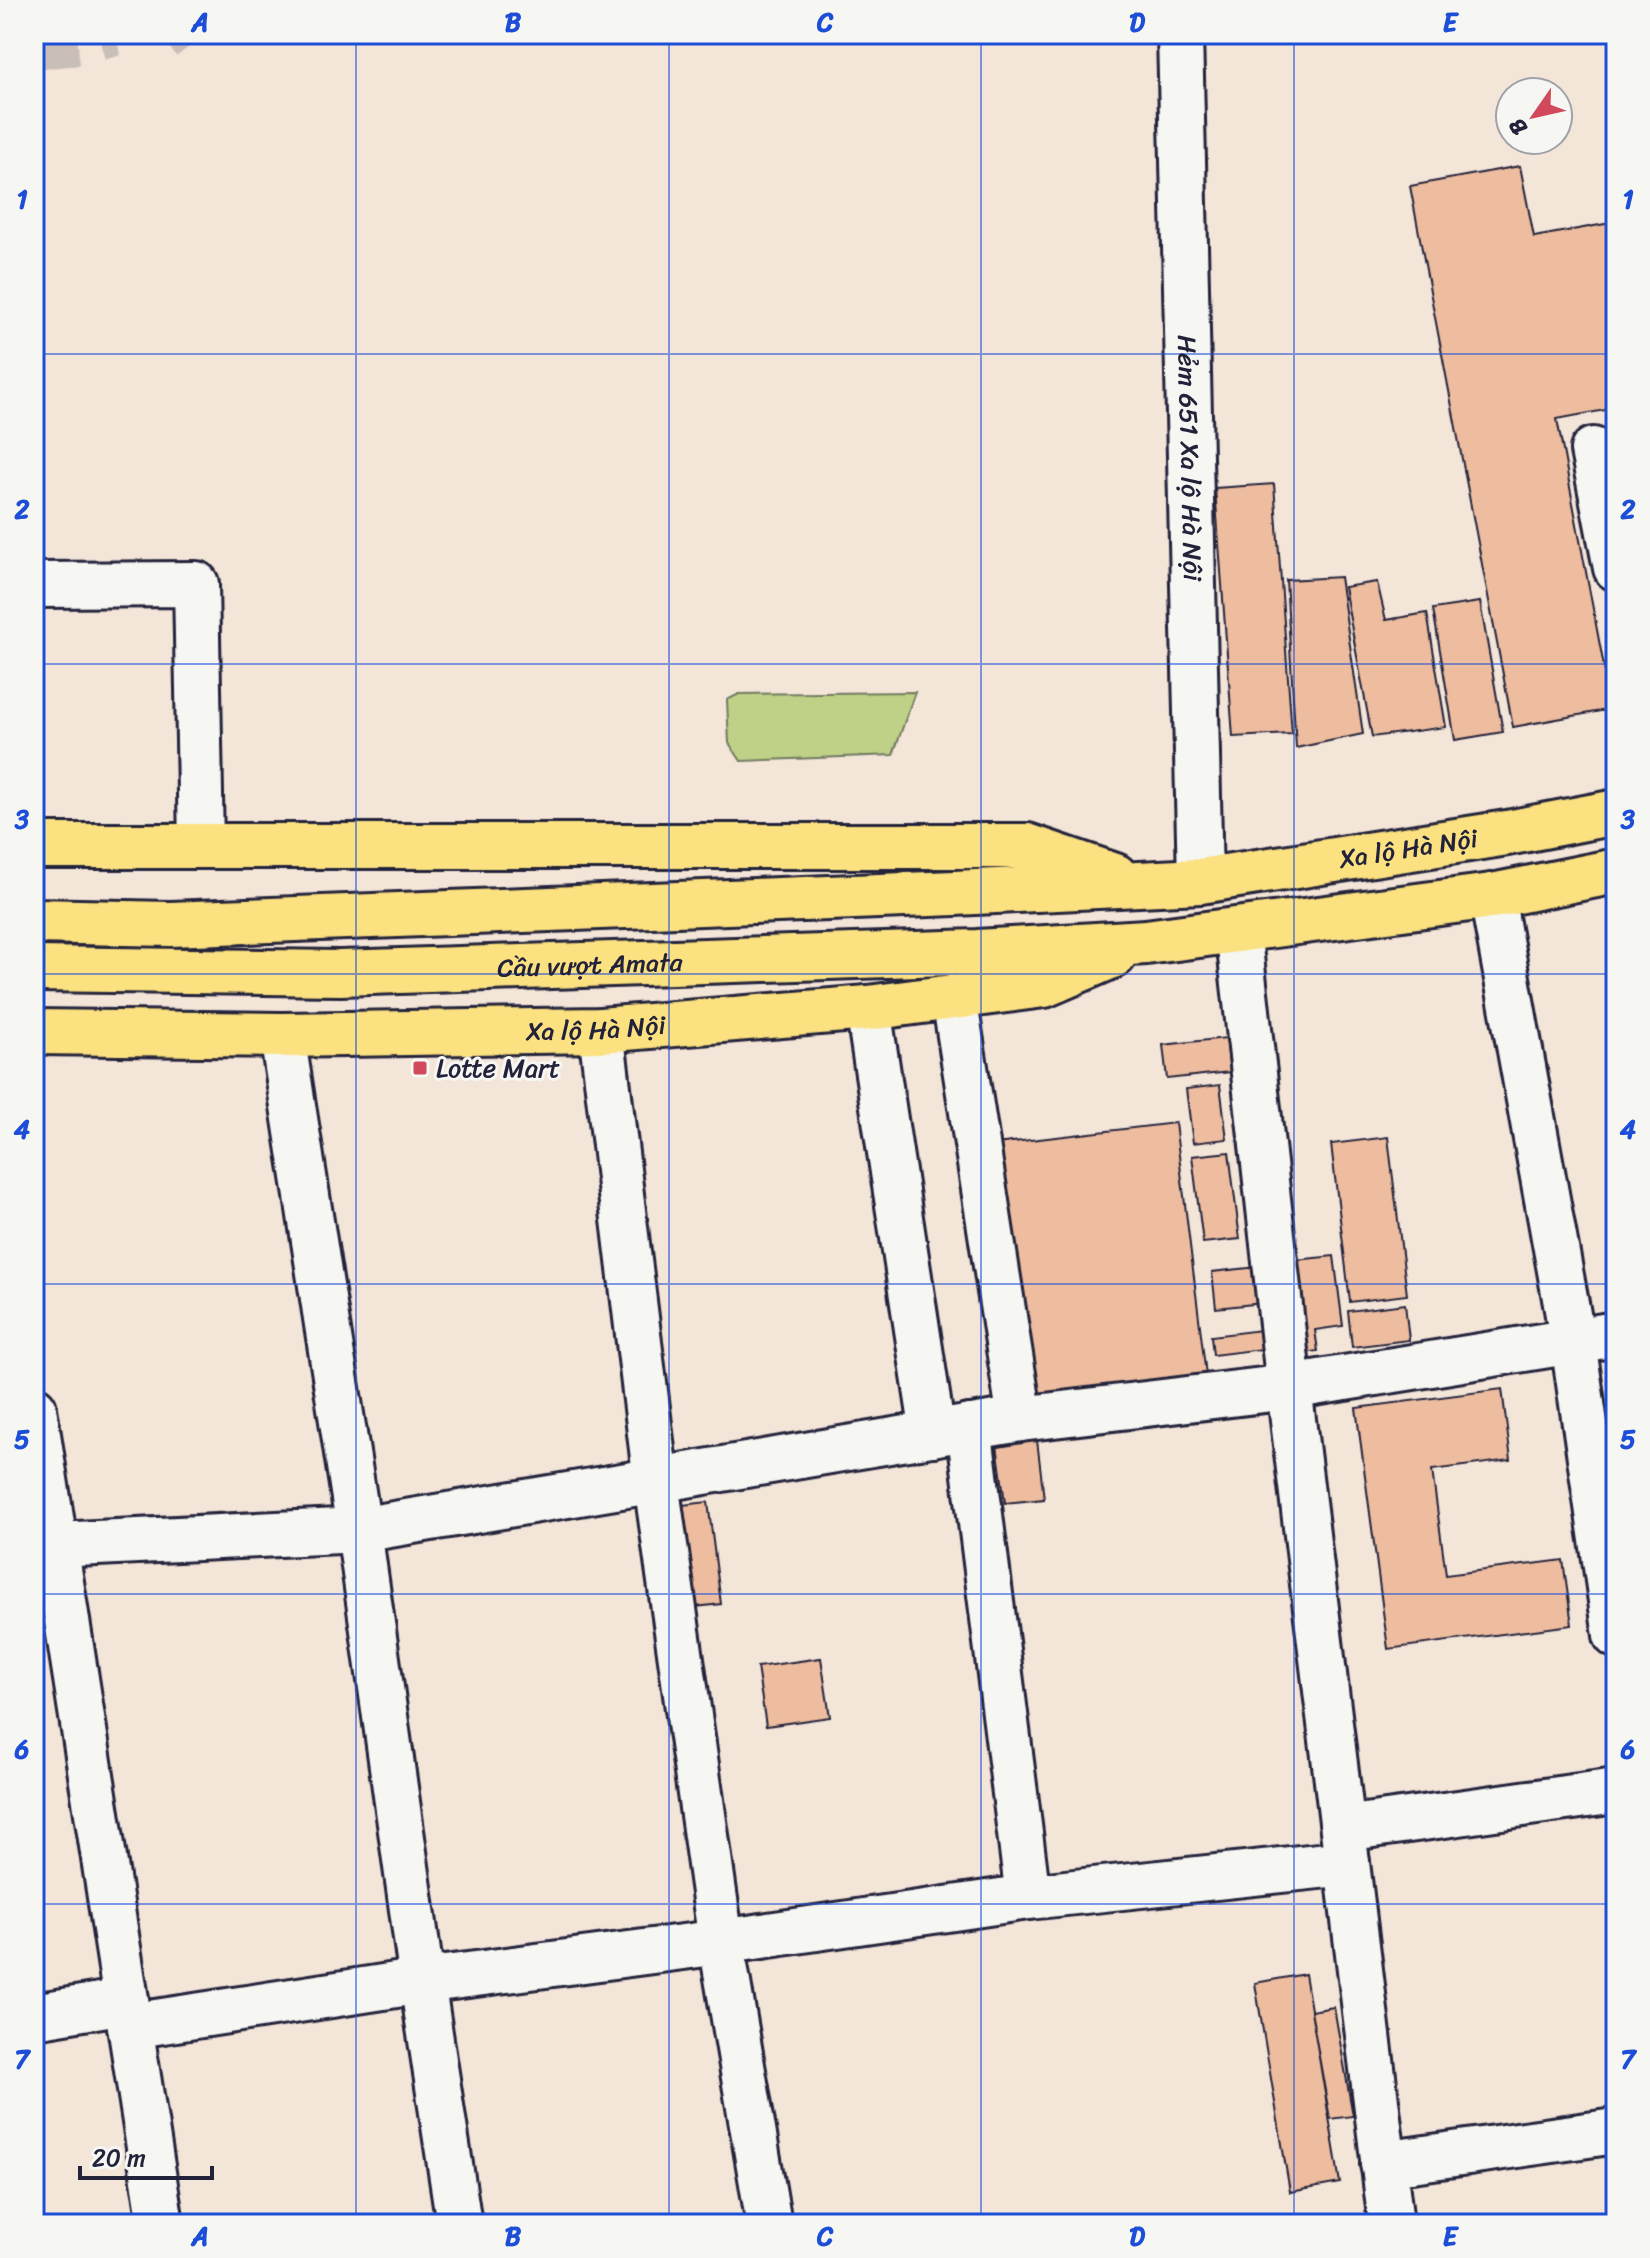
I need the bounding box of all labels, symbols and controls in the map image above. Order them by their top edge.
text: A [190,0,209,45]
text: B [505,0,522,45]
text: C [816,0,834,45]
text: D [1129,0,1145,45]
text: E [1443,0,1460,45]
north arrow [1494,76,1574,156]
text: B [1498,110,1538,144]
text: 1 [16,176,28,222]
text: 1 [1622,176,1634,222]
street label: Hẻm 651 Xa lộ Hà Nội [1164,334,1216,582]
text: 2 [13,486,30,532]
text: 2 [1619,486,1636,532]
text: 3 [14,796,30,842]
text: 3 [1620,796,1636,842]
street label: Xa lộ Hà Nội [1335,815,1482,882]
street label: Cầu vượt Amata [496,939,684,991]
street label: Xa lộ Hà Nội [525,1002,668,1054]
place label: Lotte Mart [436,1045,560,1091]
marker: Lotte Mart [411,1059,429,1077]
text: 4 [14,1106,30,1152]
text: 4 [1620,1106,1636,1152]
text: 5 [14,1416,30,1462]
text: 5 [1620,1416,1636,1462]
text: 6 [14,1726,30,1772]
text: 6 [1620,1726,1636,1772]
text: 7 [15,2036,32,2082]
text: 7 [1621,2036,1638,2082]
scale bar [80,2130,212,2180]
text: 20 m [92,2137,146,2179]
text: A [190,2213,209,2258]
text: B [505,2213,522,2258]
text: C [816,2213,834,2258]
text: D [1129,2213,1145,2258]
text: E [1443,2213,1460,2258]

